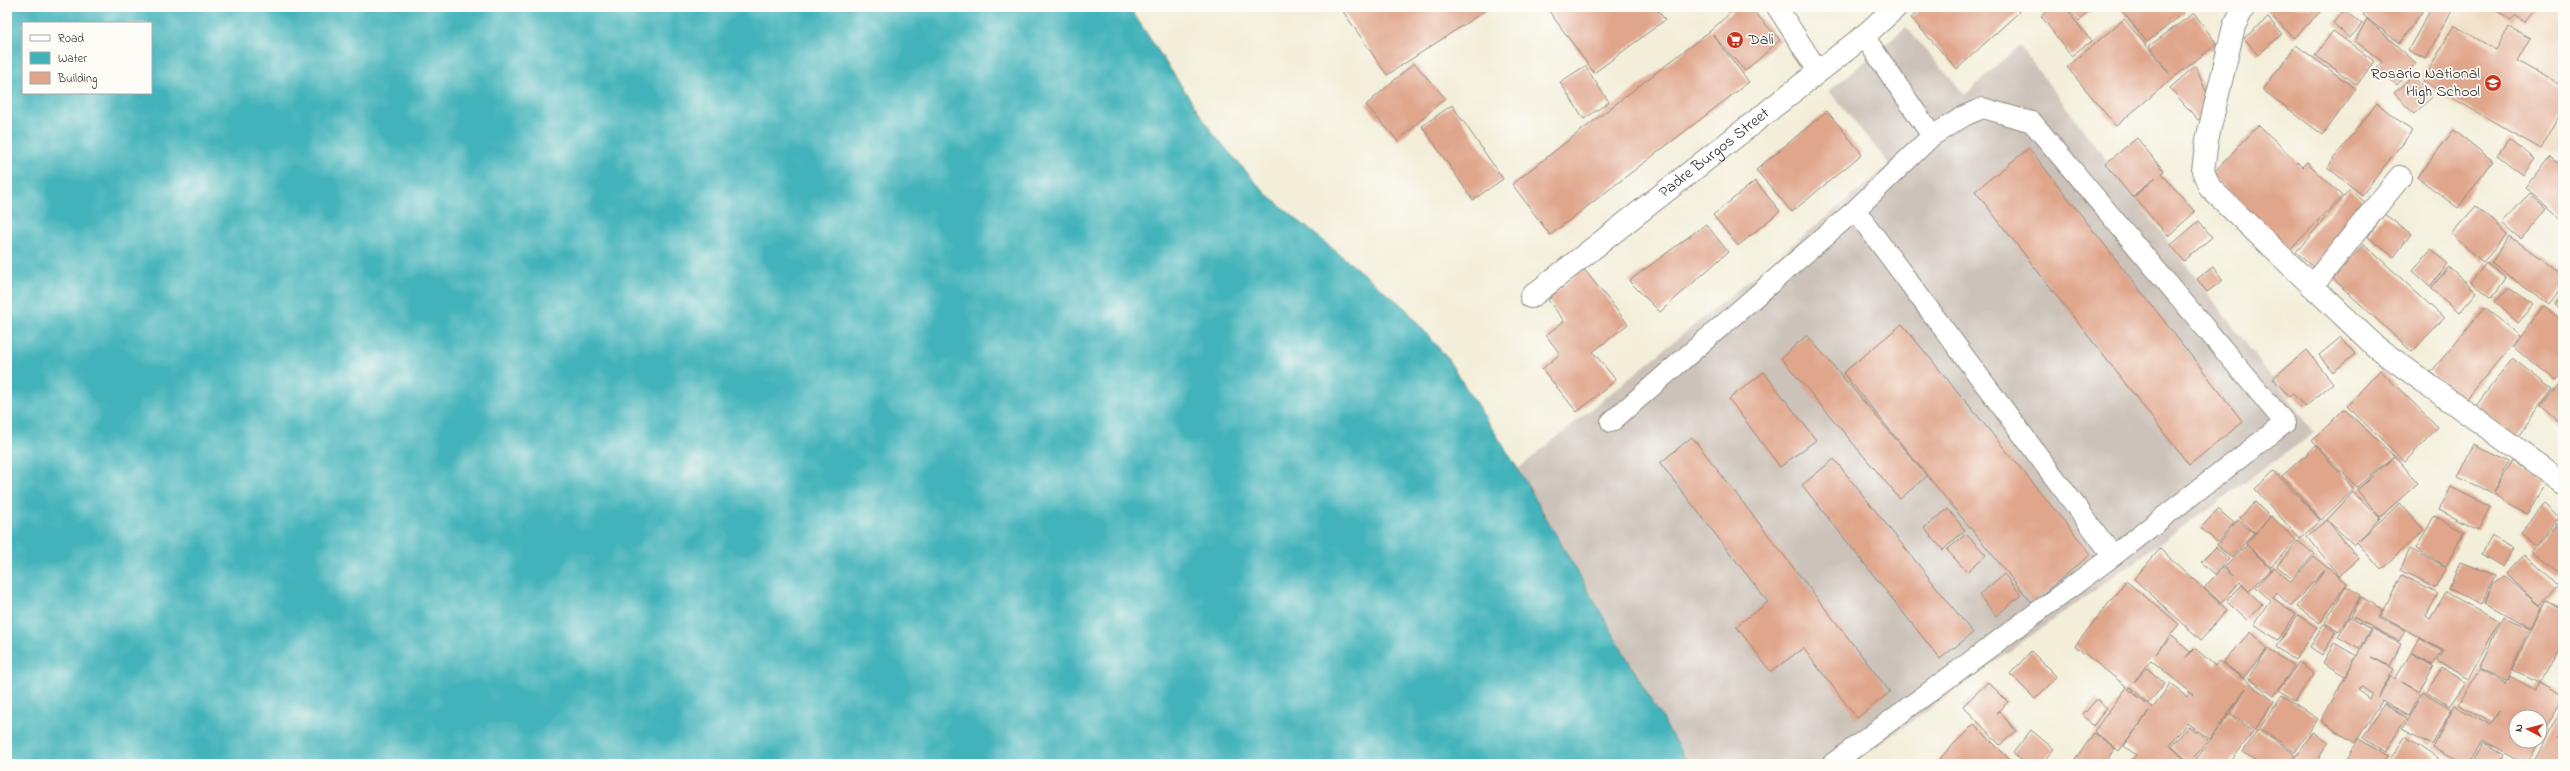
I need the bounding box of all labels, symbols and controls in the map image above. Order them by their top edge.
legend [22,22,152,94]
place label: Dali [1747,28,1774,52]
text: Road [58,30,84,48]
supermarket icon: Dali [1725,30,1745,50]
text: Water [58,50,87,68]
place label: Rosario National High School [2371,62,2480,104]
text: Building [57,70,97,89]
school or university icon: Rosario National High School [2483,73,2503,93]
street label: Padre Burgos Street [1654,102,1775,204]
north arrow [2508,709,2548,749]
text: N [2511,723,2527,733]

